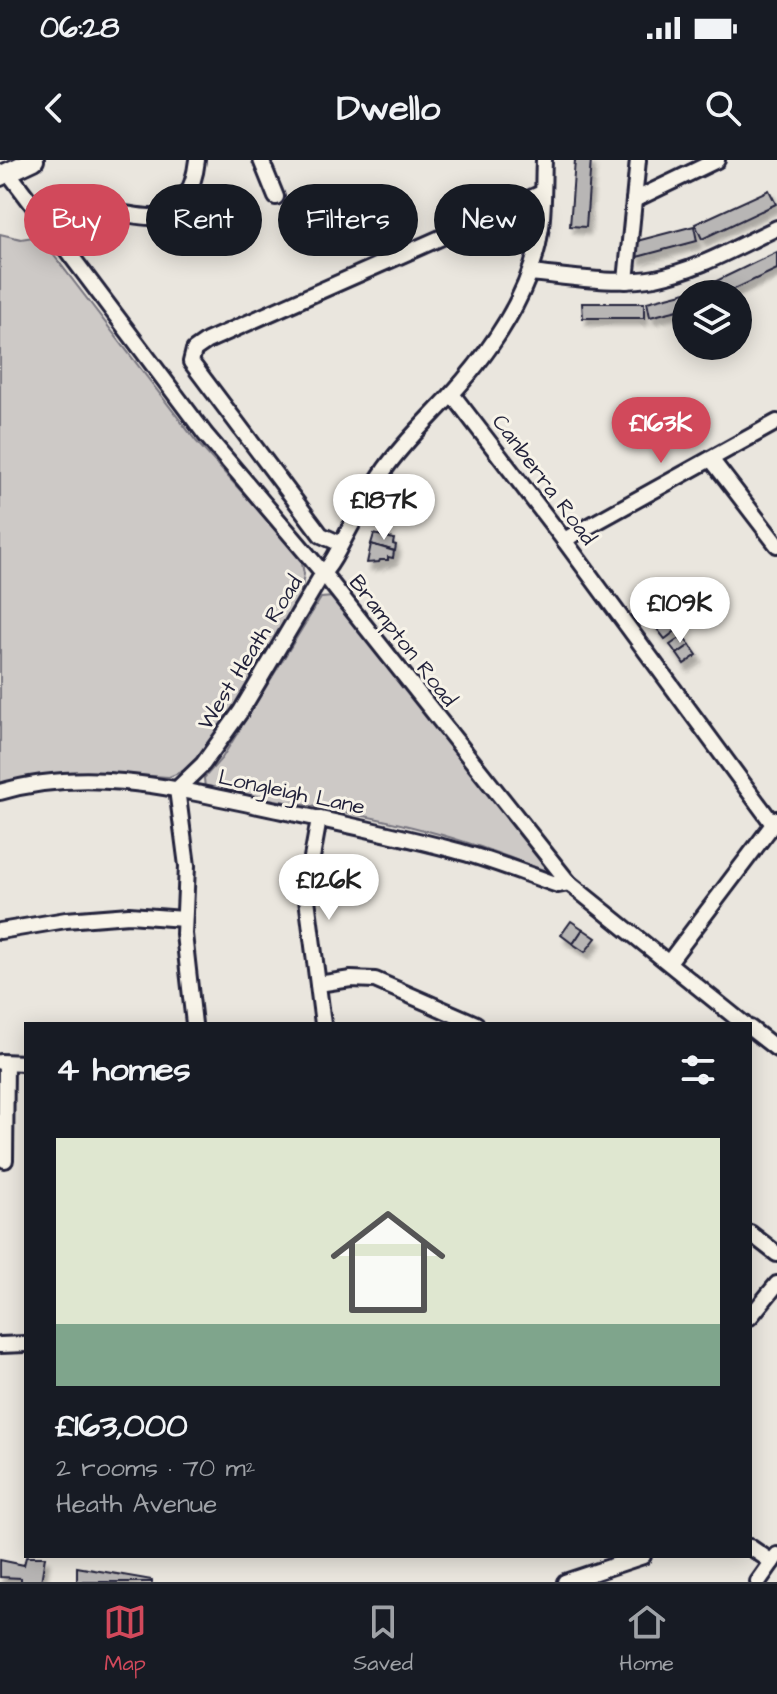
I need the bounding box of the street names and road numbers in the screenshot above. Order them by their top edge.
street label: Canberra Road [484,408,603,552]
street label: Brampton Road [341,568,464,713]
street label: West Heath Road [190,570,310,736]
street label: Longleigh Lane [215,762,368,824]

